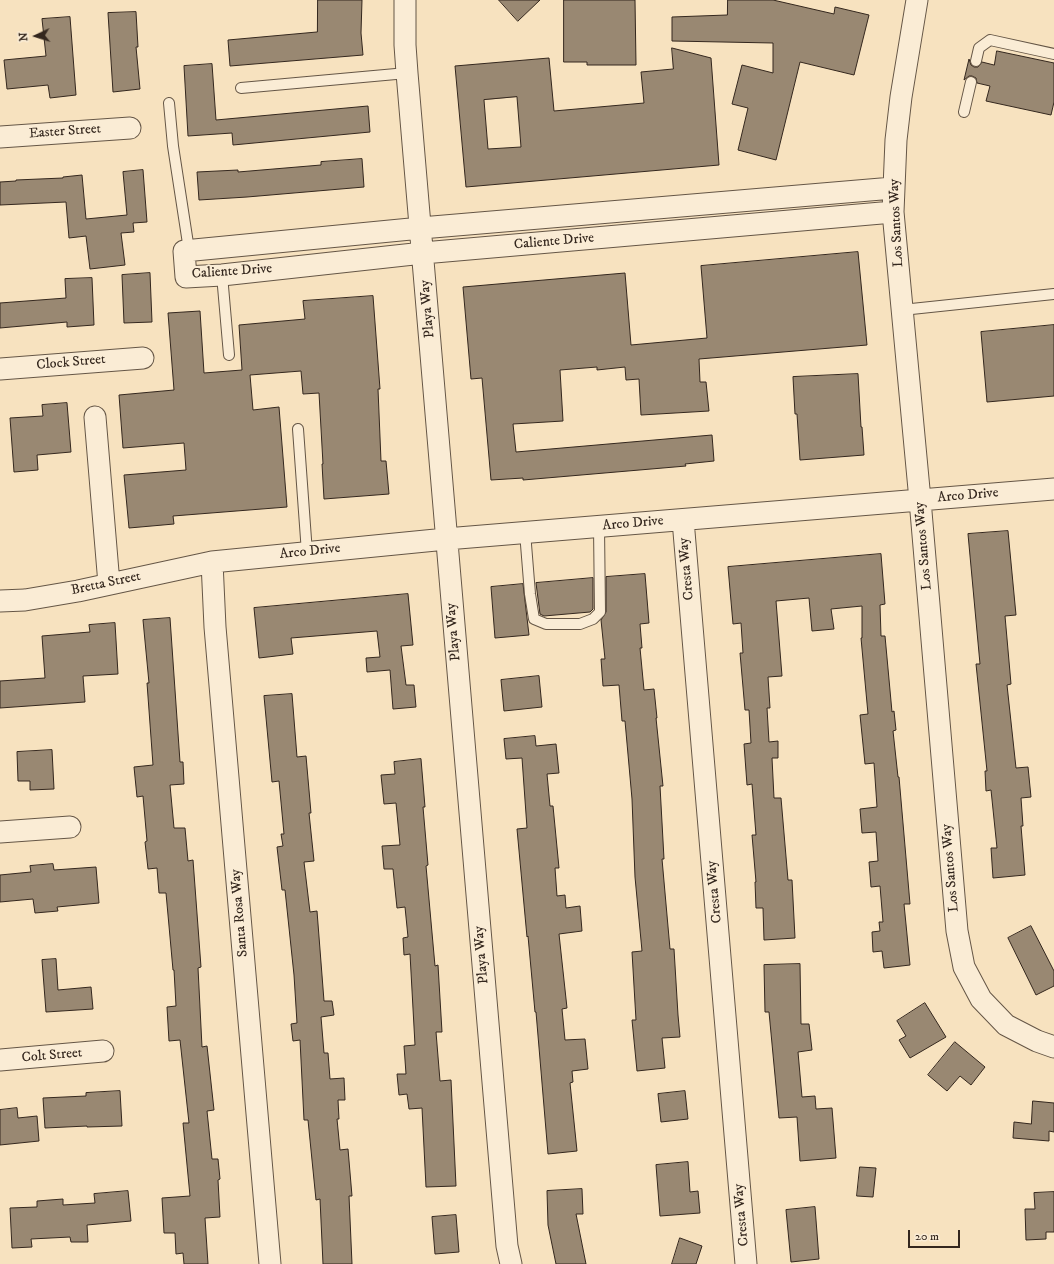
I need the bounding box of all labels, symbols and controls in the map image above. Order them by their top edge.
north arrow [16,16,56,56]
text: N [17,32,31,42]
street label: Easter Street [28,121,102,143]
street label: Los Santos Way [886,178,908,268]
street label: Caliente Drive [513,230,595,254]
street label: Caliente Drive [191,261,273,283]
street label: Playa Way [417,279,439,339]
street label: Clock Street [36,352,106,374]
street label: Arco Drive [937,485,999,507]
street label: Los Santos Way [912,501,936,591]
street label: Arco Drive [602,513,664,535]
street label: Cresta Way [676,537,698,601]
street label: Arco Drive [279,540,341,564]
street label: Bretta Street [70,568,142,600]
street label: Playa Way [443,602,465,662]
street label: Los Santos Way [939,823,963,913]
street label: Cresta Way [704,860,726,924]
street label: Santa Rosa Way [228,868,252,958]
street label: Playa Way [471,925,493,985]
street label: Colt Street [21,1045,83,1067]
street label: Cresta Way [731,1183,753,1247]
scale bar [910,1222,962,1248]
text: 20 m [915,1229,939,1244]

